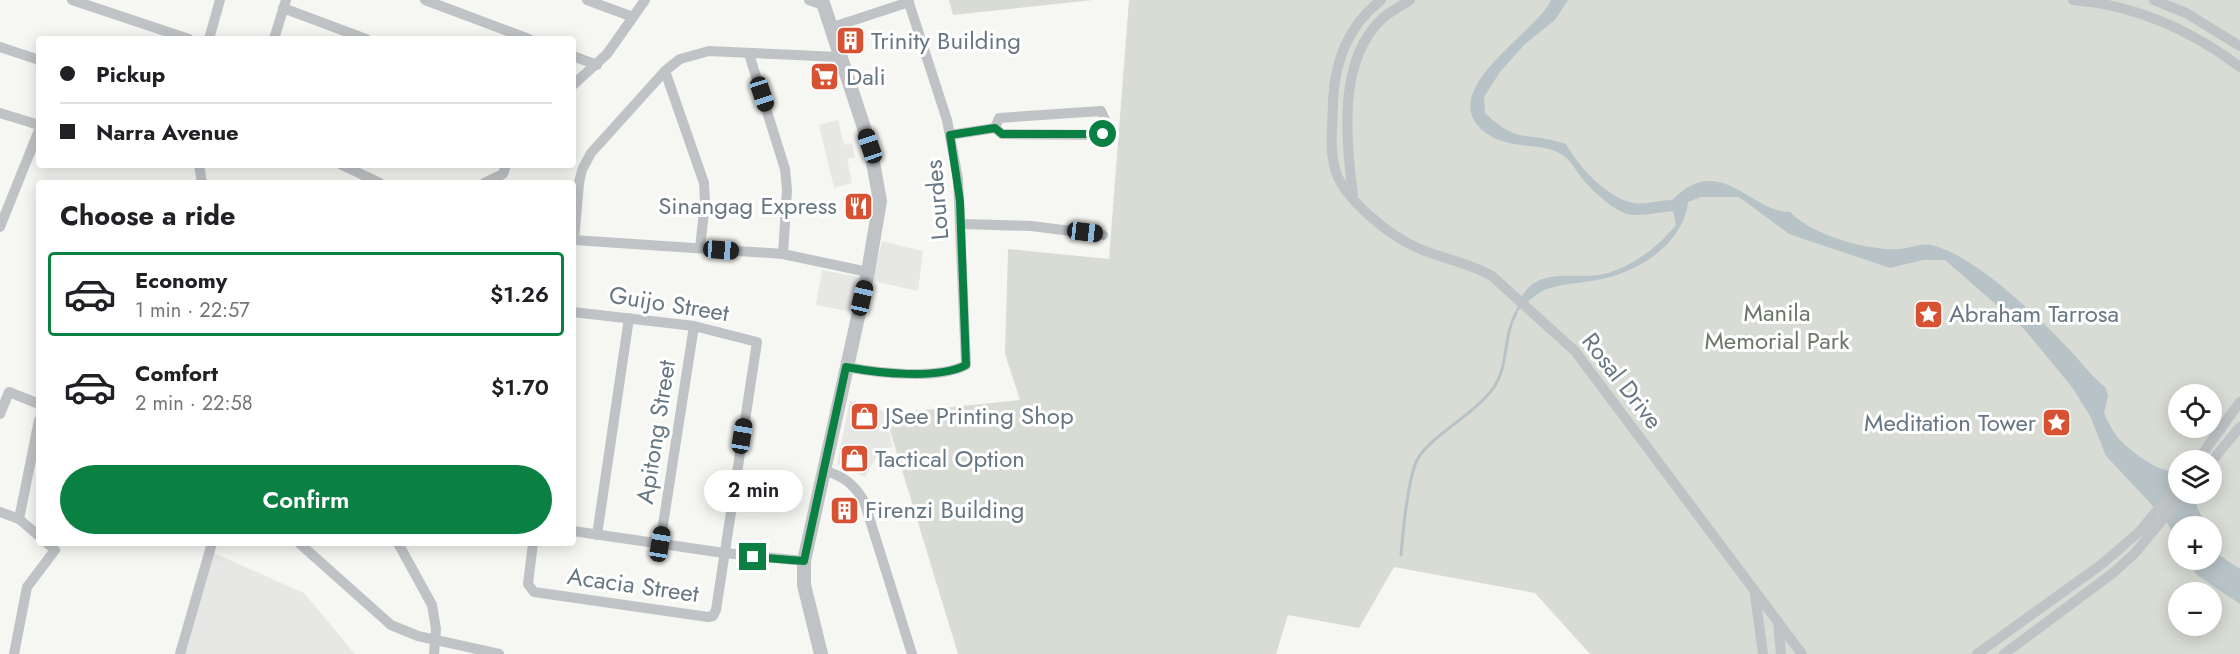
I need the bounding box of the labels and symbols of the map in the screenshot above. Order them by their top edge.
place label: Trinity Building [871,23,1021,58]
building icon: Trinity Building [834,25,866,57]
place label: Dali [846,59,886,94]
supermarket icon: Dali [809,61,841,93]
car [748,74,776,114]
route start [1089,120,1116,147]
car [856,126,884,166]
street label: Lourdes [916,158,957,242]
place label: Sinangag Express [658,188,837,223]
restaurant icon: Sinangag Express [842,190,874,222]
car [1066,221,1104,243]
car [702,240,740,260]
street label: Guijo Street [607,277,732,330]
car [849,278,875,318]
park label: Manila Memorial Park [1704,295,1850,358]
place label: Abraham Tarrosa [1949,296,2119,331]
place icon: Abraham Tarrosa [1912,298,1944,330]
street label: Rosal Drive [1574,325,1671,436]
street label: Apitong Street [627,357,684,506]
place label: JSee Printing Shop [882,398,1074,433]
shop icon: JSee Printing Shop [848,400,880,432]
place label: Meditation Tower [1864,405,2037,440]
place icon: Meditation Tower [2041,407,2073,439]
car [730,417,754,455]
place label: Tactical Option [875,441,1025,476]
shop icon: Tactical Option [838,443,870,475]
callout: 2 min [704,470,802,512]
place label: Firenzi Building [865,492,1025,527]
building icon: Firenzi Building [828,494,860,526]
car [648,525,672,563]
route end [739,543,766,570]
street label: Acacia Street [565,558,701,611]

